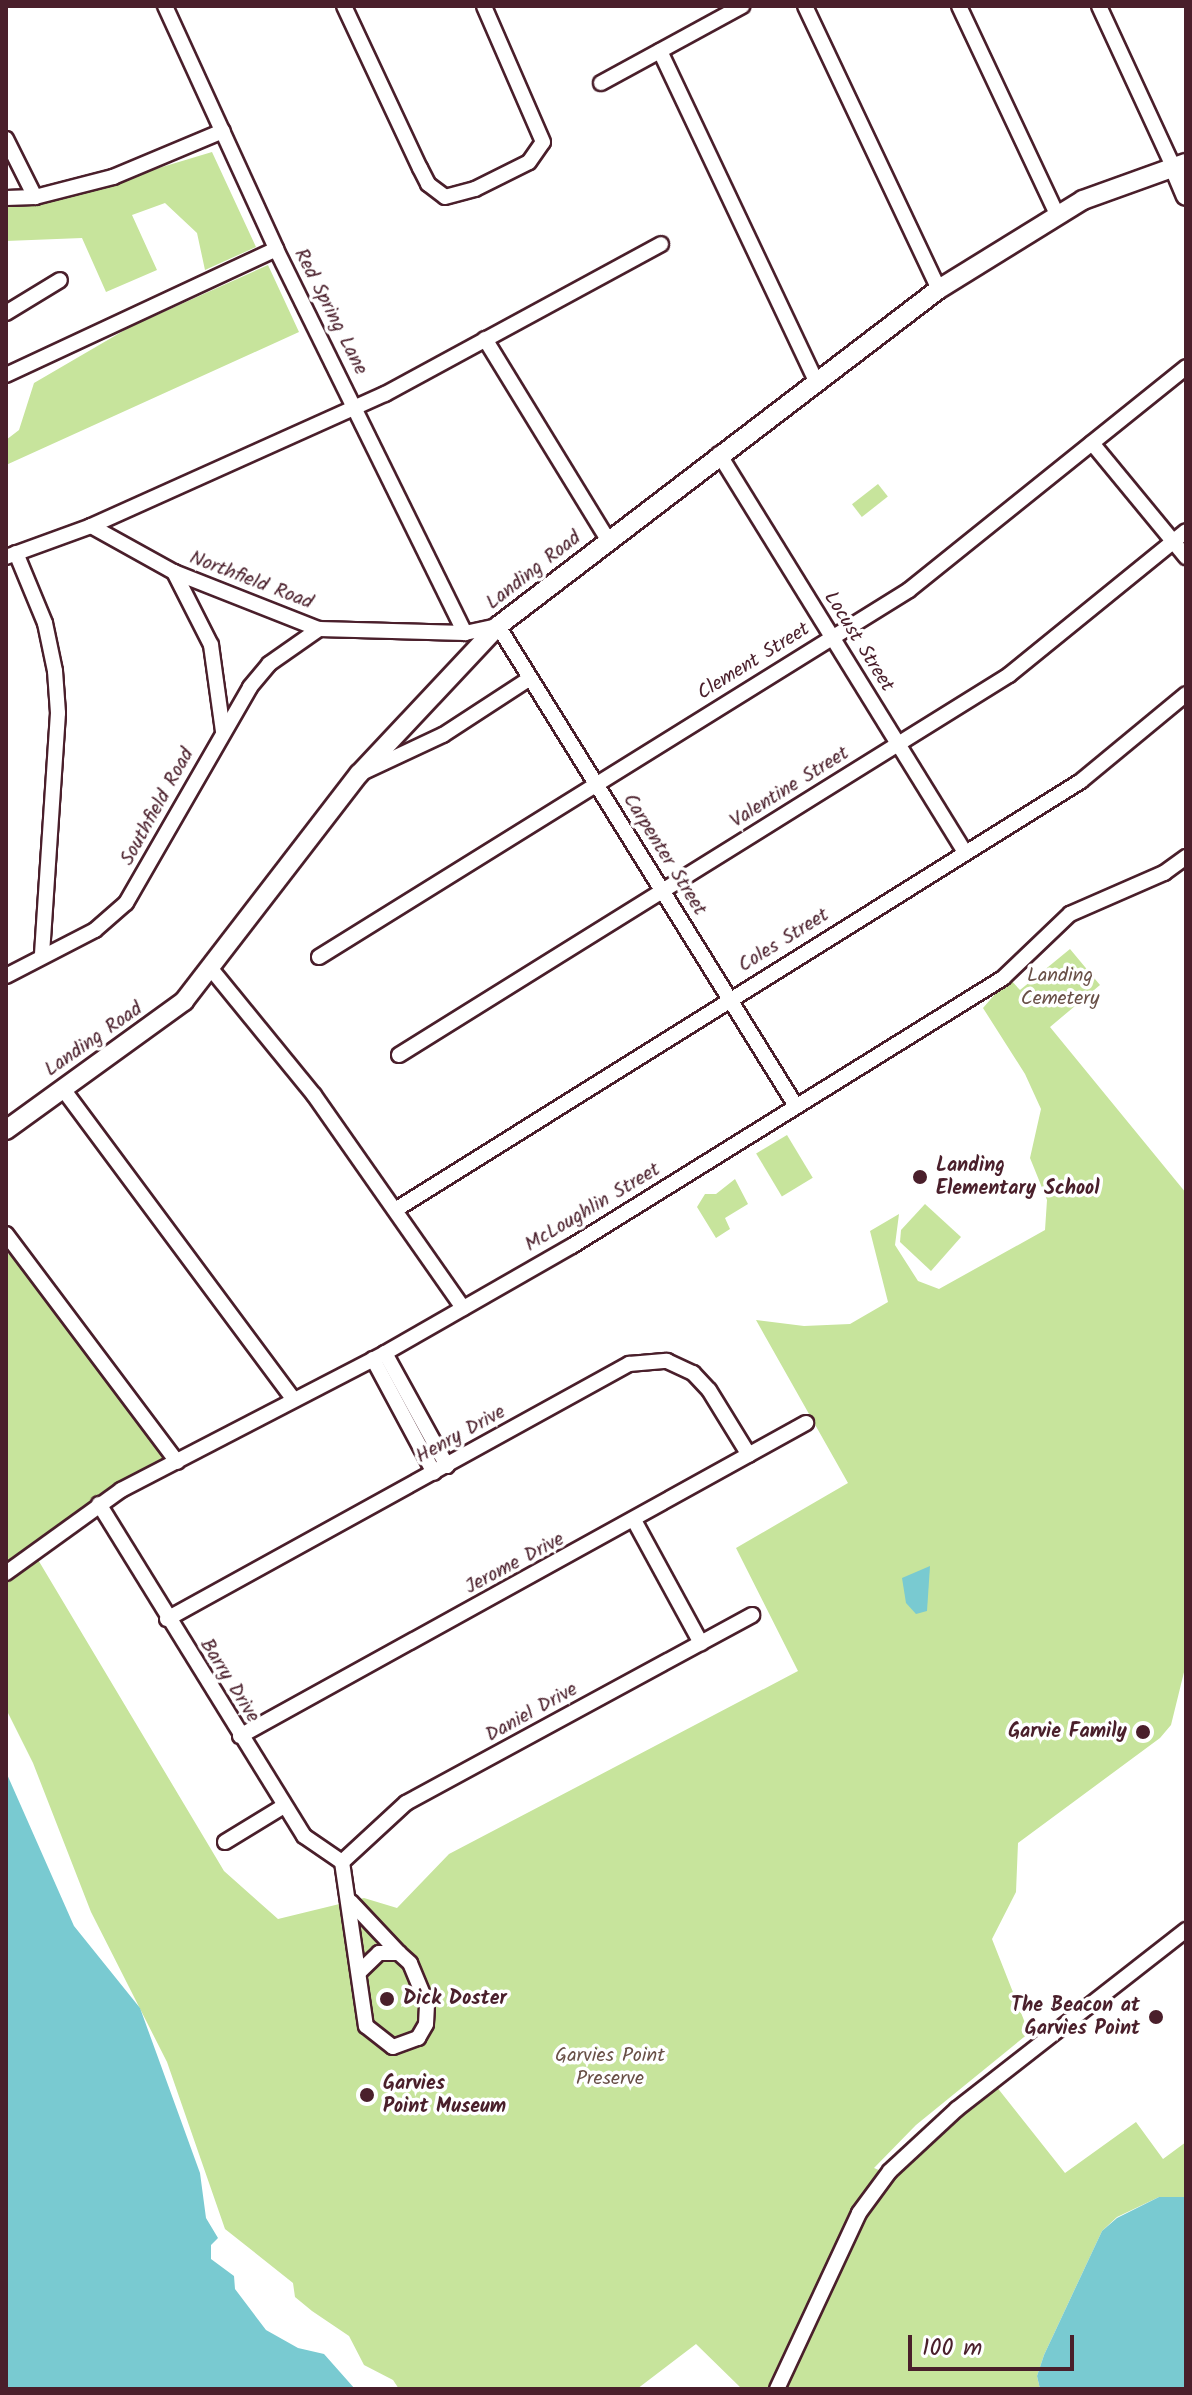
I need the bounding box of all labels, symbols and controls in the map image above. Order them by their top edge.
street label: Red Spring Lane [288,245,372,379]
street label: Landing Road [482,526,586,616]
street label: Northfield Road [186,546,316,616]
street label: Locust Street [818,588,898,696]
street label: Clement Street [693,618,815,706]
street label: Valentine Street [726,742,854,834]
street label: Southfield Road [116,744,200,870]
street label: Carpenter Street [617,790,711,920]
street label: Coles Street [734,904,834,978]
park label: Landing Cemetery [1021,964,1099,1011]
street label: Landing Road [40,997,148,1083]
place label: Landing Elementary School [936,1154,1100,1201]
street label: McLoughlin Street [521,1158,665,1258]
marker: Landing Elementary School [911,1168,929,1186]
street label: Henry Drive [412,1401,510,1469]
street label: Jerome Drive [461,1528,569,1600]
street label: Barry Drive [194,1635,264,1727]
street label: Daniel Drive [482,1678,582,1748]
place label: Garvie Family [1008,1720,1127,1744]
marker: Garvie Family [1134,1723,1152,1741]
place label: Dick Doster [403,1987,507,2011]
marker: Dick Doster [378,1990,396,2008]
place label: The Beacon at Garvies Point [1011,1994,1140,2041]
marker: The Beacon at Garvies Point [1147,2008,1165,2026]
park label: Garvies Point Preserve [555,2045,665,2092]
place label: Garvies Point Museum [383,2072,506,2119]
marker: Garvies Point Museum [358,2086,376,2104]
scale bar [912,2319,1078,2369]
text: 100 m [922,2329,982,2368]

